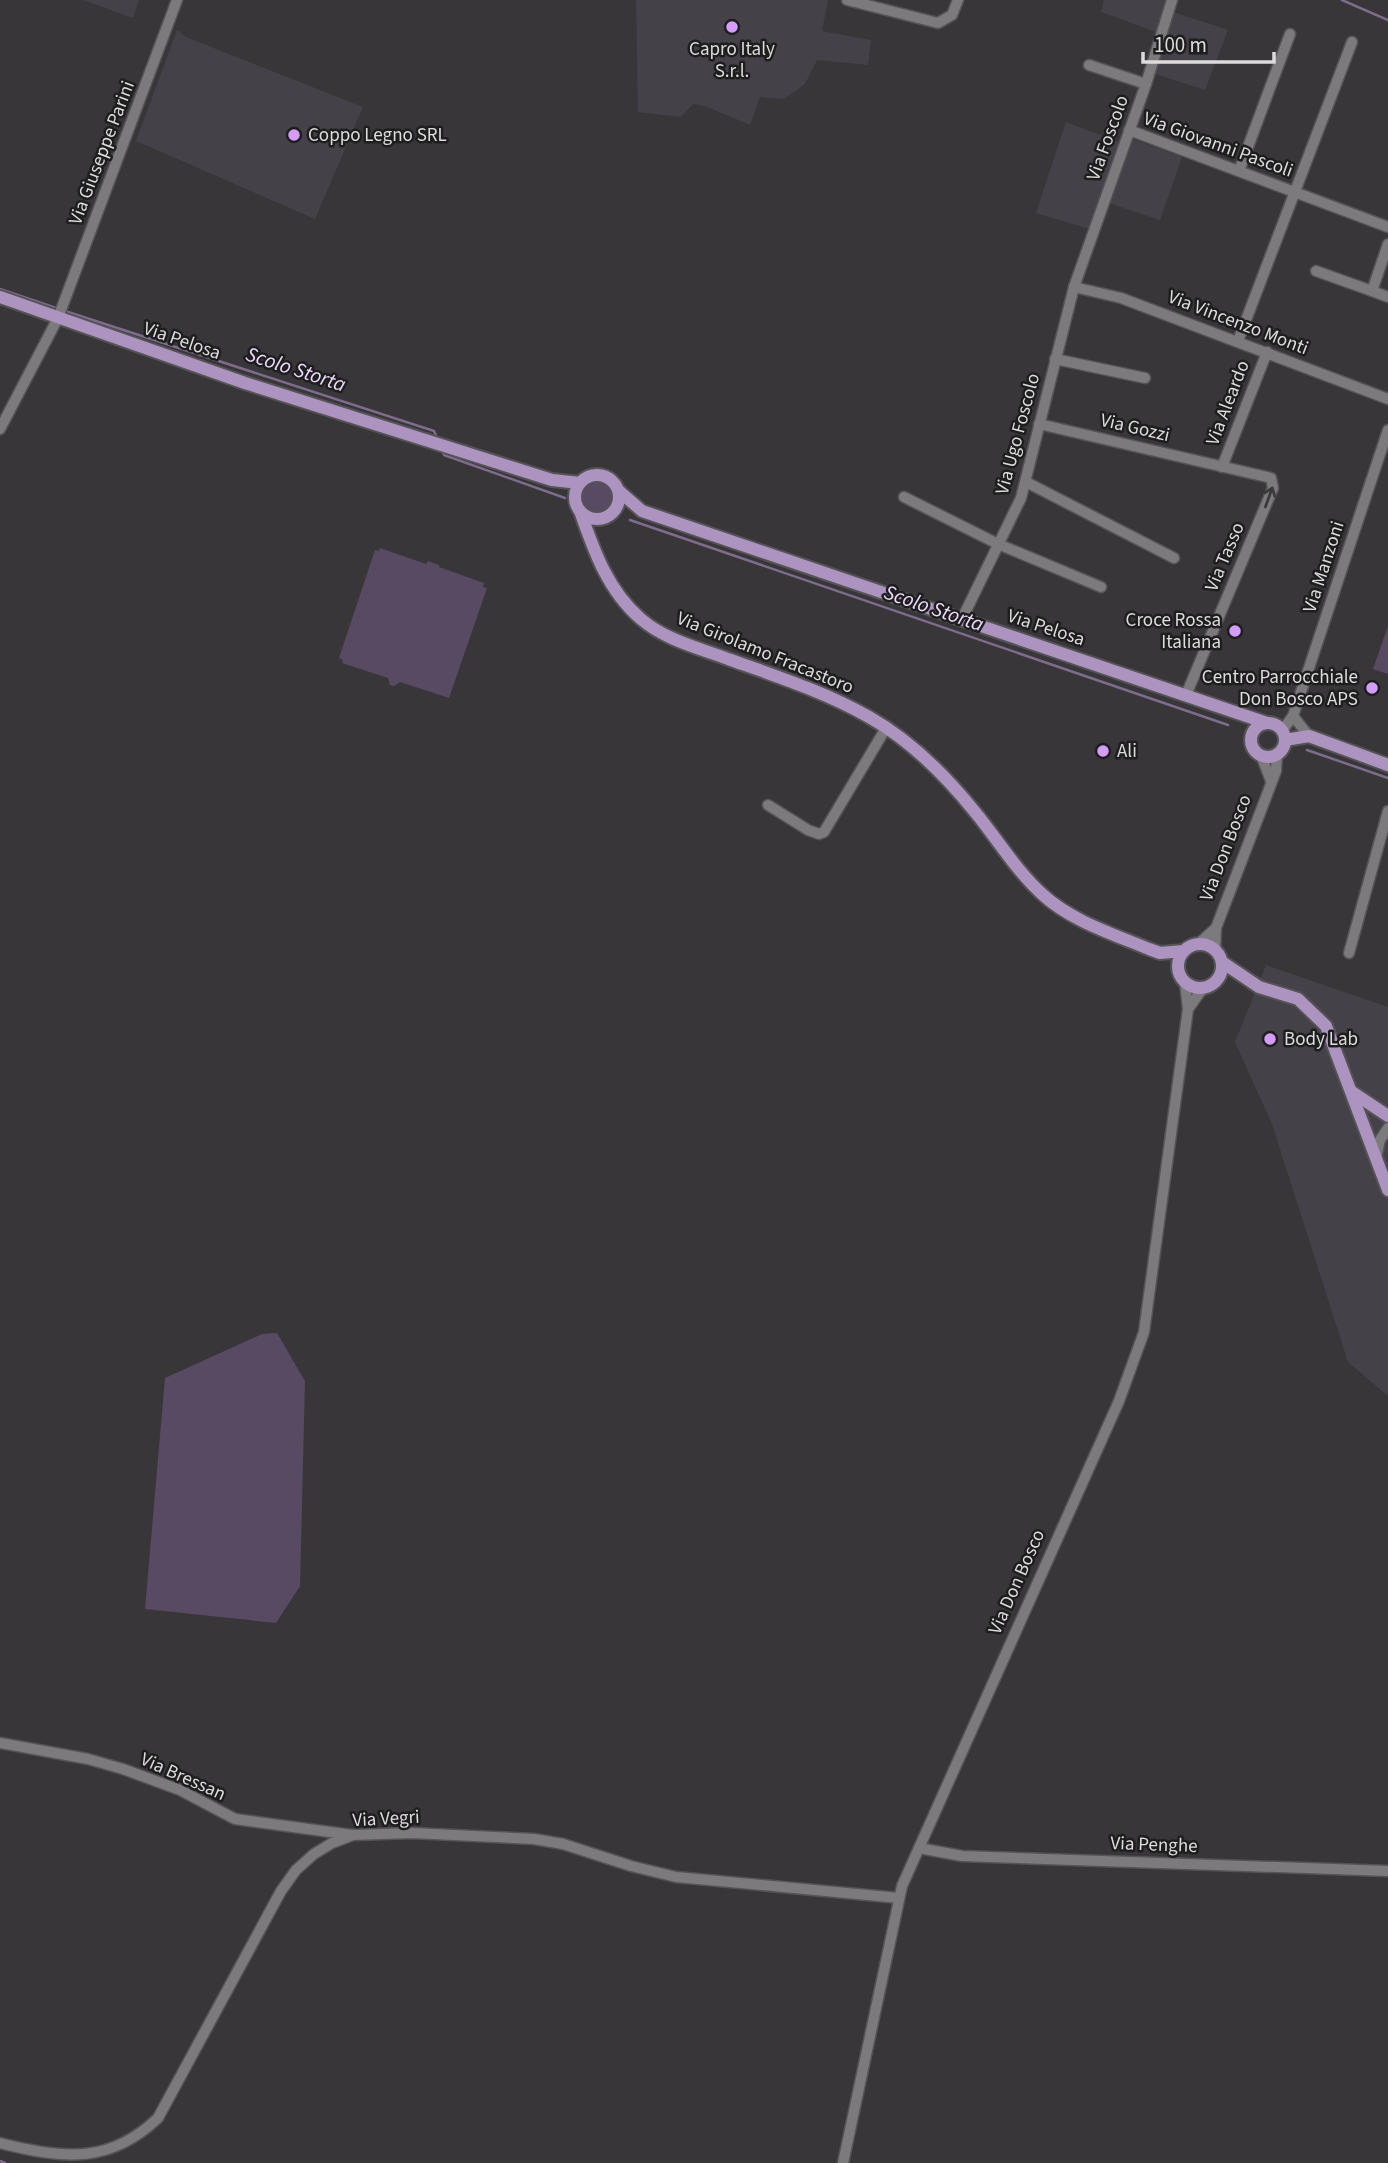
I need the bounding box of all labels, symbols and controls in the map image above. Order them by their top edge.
marker: Capro Italy S.r.l. [724,19,740,35]
scale bar [1143,21,1274,65]
text: 100 m [1154,30,1207,60]
place label: Capro Italy S.r.l. [689,36,775,85]
street label: Via Giuseppe Parini [62,77,142,229]
street label: Via Foscolo [1080,92,1136,184]
street label: Via Giovanni Pascoli [1139,105,1297,185]
place label: Coppo Legno SRL [308,122,447,149]
marker: Coppo Legno SRL [286,127,302,143]
street label: Via Vincenzo Monti [1164,284,1312,362]
street label: Via Pelosa [140,315,224,367]
water label: Scolo Storta [242,339,350,399]
street label: Via Aleardo [1199,357,1257,449]
street label: Via Ugo Foscolo [989,370,1047,498]
street label: Via Gozzi [1098,407,1172,449]
one-way arrow [1264,486,1276,508]
street label: Via Tasso [1198,518,1252,596]
street label: Via Manzoni [1297,518,1351,616]
water label: Scolo Storta [880,577,988,639]
street label: Via Pelosa [1004,603,1088,653]
street label: Via Girolamo Fracastoro [672,605,858,701]
place label: Croce Rossa Italiana [1126,607,1221,656]
marker: Croce Rossa Italiana [1227,623,1243,639]
place label: Centro Parrocchiale Don Bosco APS [1202,664,1358,713]
marker: Centro Parrocchiale Don Bosco APS [1364,680,1380,696]
place label: Ali [1117,738,1137,765]
marker: Ali [1095,743,1111,759]
street label: Via Don Bosco [1193,791,1259,905]
place label: Body Lab [1284,1026,1358,1053]
marker: Body Lab [1262,1031,1278,1047]
street label: Via Don Bosco [982,1525,1052,1639]
street label: Via Bressan [136,1746,230,1808]
street label: Via Vegri [352,1804,420,1834]
street label: Via Penghe [1110,1830,1198,1860]

